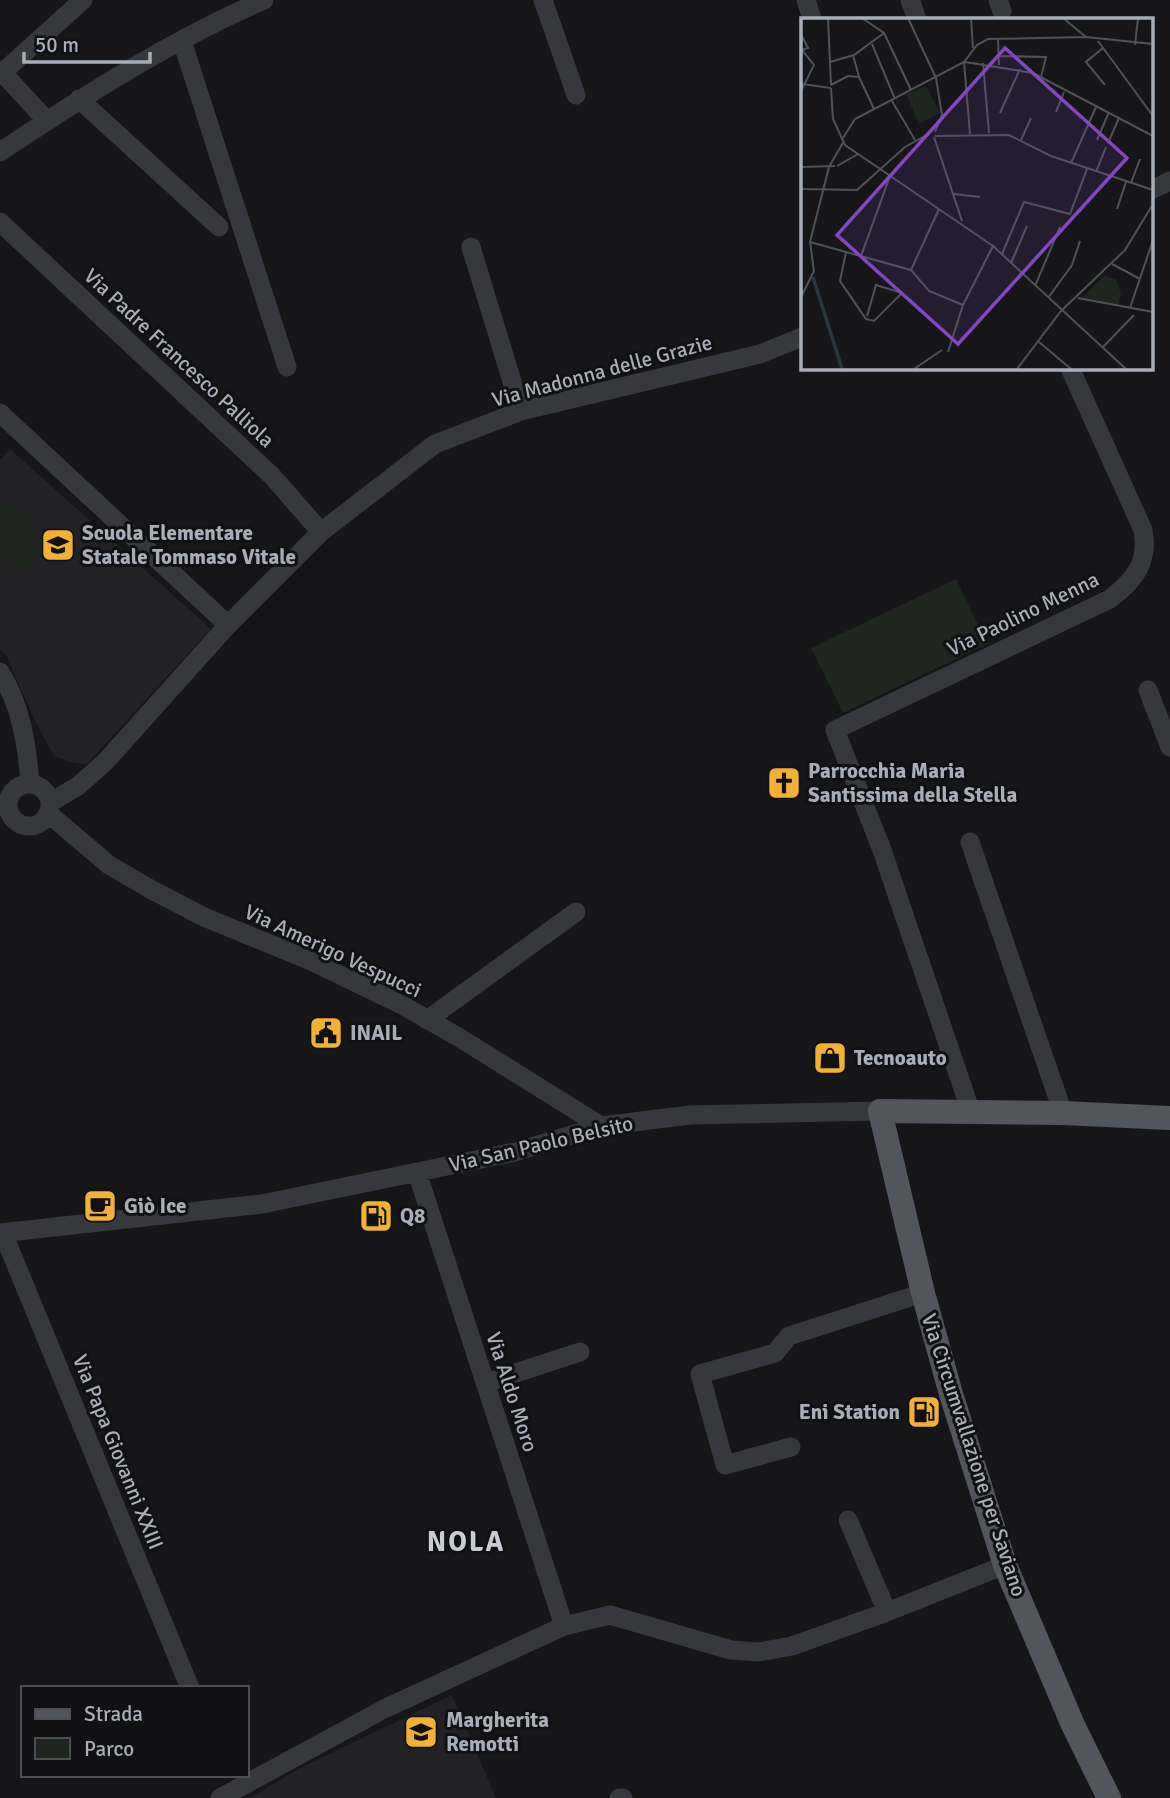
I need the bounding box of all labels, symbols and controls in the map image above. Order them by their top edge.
inset map [801,18,1152,369]
scale bar [24,21,150,65]
text: 50 m [35,32,79,58]
street label: Via Padre Francesco Palliola [78,263,280,453]
street label: Via Madonna delle Grazie [489,329,715,413]
place label: Scuola Elementare Statale Tommaso Vitale [82,520,296,570]
school or university icon: Scuola Elementare Statale Tommaso Vitale [39,526,77,564]
street label: Via Paolino Menna [943,566,1103,662]
place label: Parrocchia Maria Santissima della Stella [808,758,1017,808]
church icon: Parrocchia Maria Santissima della Stella [765,764,803,802]
street label: Via Amerigo Vespucci [240,899,426,1003]
public building icon: INAIL [307,1014,345,1052]
place label: INAIL [350,1020,402,1046]
shop icon: Tecnoauto [811,1039,849,1077]
place label: Tecnoauto [854,1045,947,1071]
street label: Via San Paolo Belsito [446,1110,636,1178]
cafe icon: Giò Ice [81,1187,119,1225]
place label: Giò Ice [124,1193,186,1219]
fuel station icon: Q8 [357,1197,395,1235]
place label: Q8 [400,1203,425,1229]
street label: Via Circumvallazione per Saviano [916,1310,1032,1600]
street label: Via Aldo Moro [480,1329,544,1455]
street label: Via Papa Giovanni XXIII [67,1351,169,1553]
fuel station icon: Eni Station [905,1393,943,1431]
place label: Eni Station [799,1399,900,1425]
district label: NOLA [427,1525,505,1559]
legend [21,1686,248,1777]
text: Strada [84,1701,143,1727]
place label: Margherita Remotti [446,1707,549,1757]
school or university icon: Margherita Remotti [402,1713,440,1751]
text: Parco [84,1736,134,1762]

